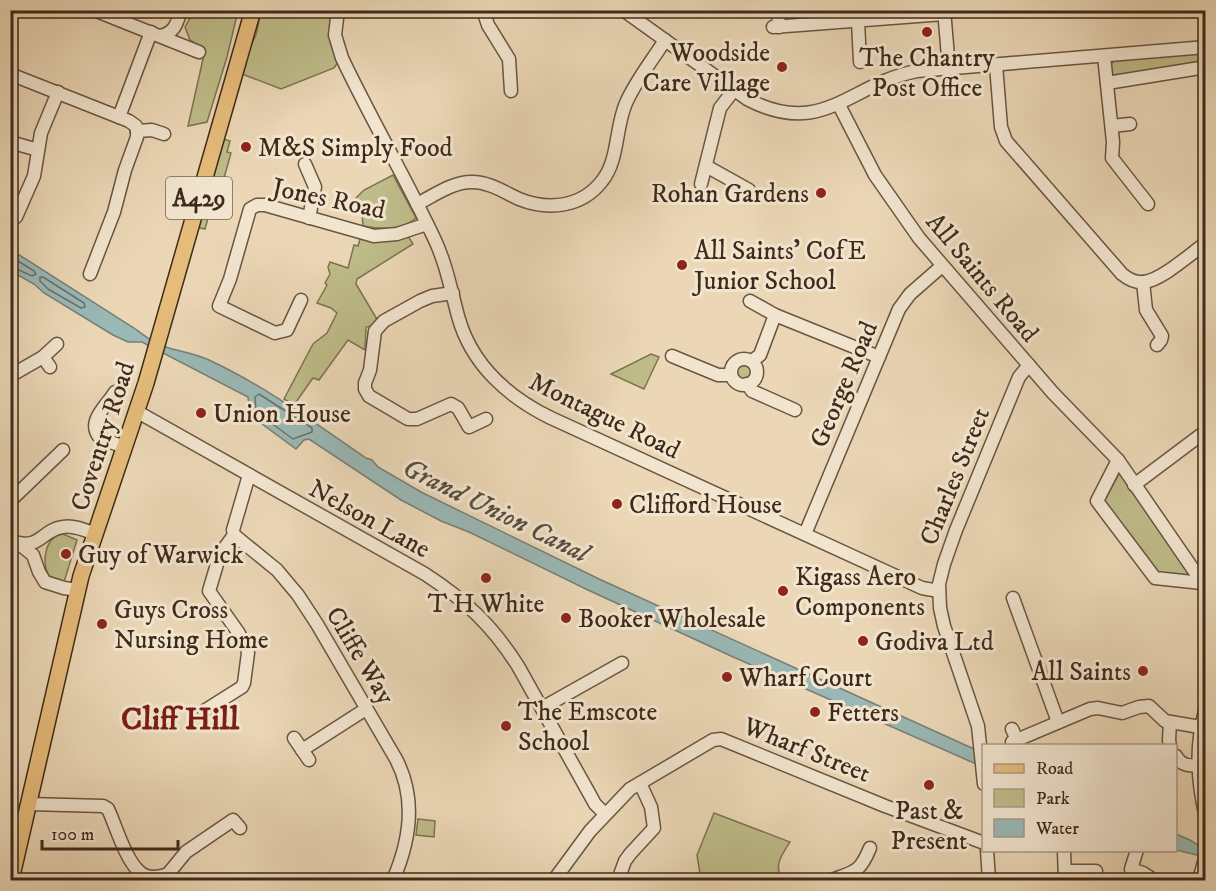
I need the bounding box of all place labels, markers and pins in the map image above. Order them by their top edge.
marker: The Chantry Post Office [920,25,934,39]
place label: Woodside Care Village [643,37,770,100]
place label: The Chantry Post Office [859,42,995,105]
marker: Woodside Care Village [775,60,789,74]
place label: M&S Simply Food [258,132,453,165]
marker: M&S Simply Food [239,140,253,154]
place label: Rohan Gardens [651,178,809,211]
marker: Rohan Gardens [814,186,828,200]
place label: All Saints' CofE Junior School [692,235,866,298]
marker: All Saints' CofE Junior School [675,258,689,272]
place label: Union House [213,398,351,431]
marker: Union House [194,406,208,420]
place label: Clifford House [629,489,782,522]
marker: Clifford House [610,497,624,511]
place label: Guy of Warwick [78,539,244,572]
marker: Guy of Warwick [59,547,73,561]
place label: Kigass Aero Components [795,561,925,624]
marker: T H White [479,571,493,585]
marker: Kigass Aero Components [776,584,790,598]
place label: T H White [428,588,544,621]
place label: Guys Cross Nursing Home [114,594,269,657]
place label: Booker Wholesale [578,603,766,636]
marker: Booker Wholesale [559,611,573,625]
marker: Guys Cross Nursing Home [95,617,109,631]
place label: Godiva Ltd [875,626,994,659]
marker: Godiva Ltd [856,634,870,648]
place label: All Saints [1031,656,1131,689]
place label: Wharf Court [738,662,872,695]
marker: All Saints [1136,664,1150,678]
marker: Wharf Court [720,670,734,684]
place label: The Emscote School [518,696,657,759]
place label: Fetters [827,697,899,730]
marker: Fetters [808,705,822,719]
marker: The Emscote School [499,719,513,733]
marker: Past & Present [922,778,936,792]
place label: Past & Present [891,795,967,858]

